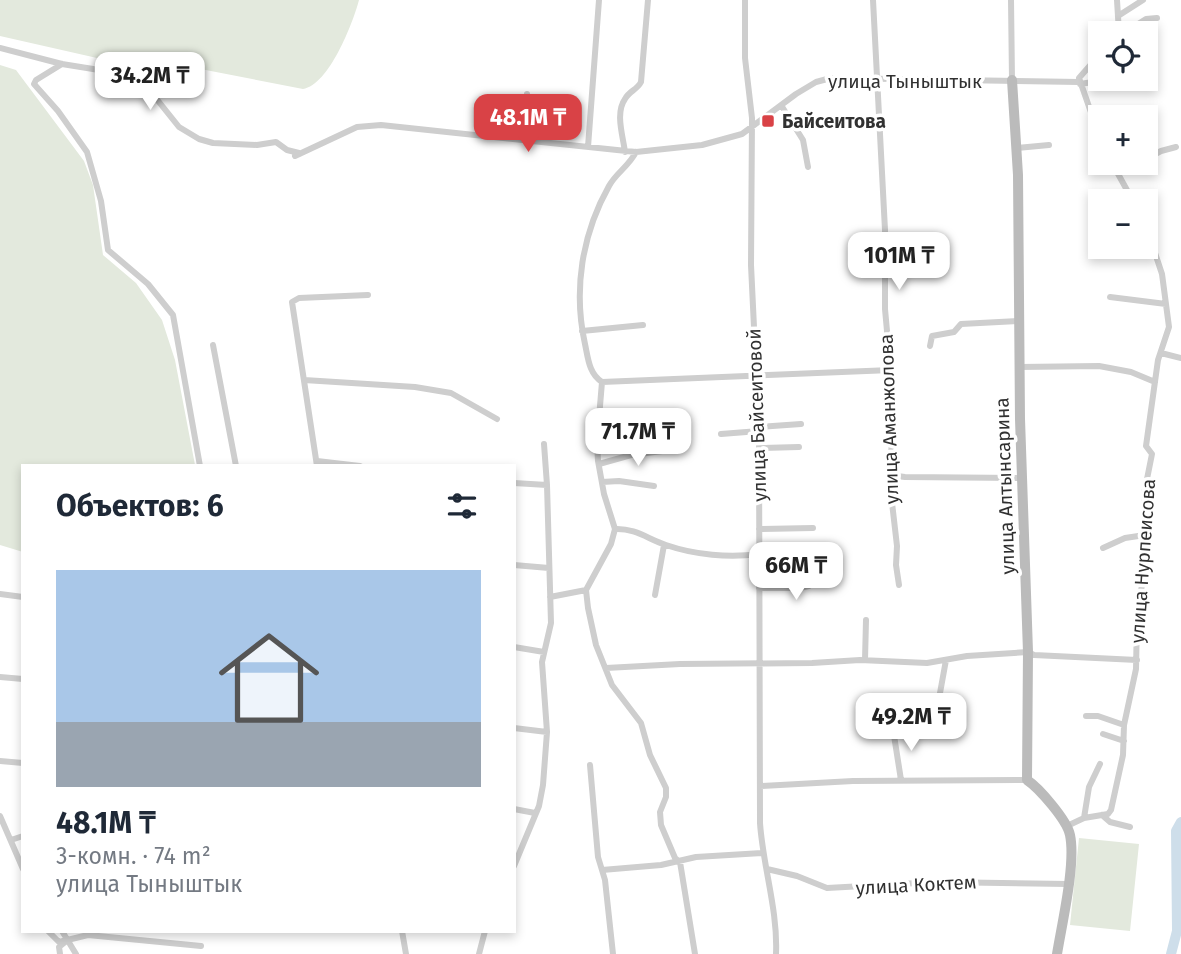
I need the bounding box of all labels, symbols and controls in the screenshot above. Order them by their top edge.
map controls [1088,21,1158,259]
button: locate [1088,21,1158,91]
pin: 34.2M ₸ [85,52,215,112]
text: 34.2M ₸ [111,61,189,89]
street label: улица Тыныштык [828,70,982,93]
pin: 48.1M ₸ [463,94,593,154]
text: 48.1M ₸ [490,103,566,131]
button: + [1088,105,1158,175]
place label: Байсеитова [782,110,886,133]
marker: Байсеитова [760,113,776,129]
button: − [1088,189,1158,259]
pin: 101M ₸ [842,232,956,292]
text: 101M ₸ [864,241,934,269]
street label: улица Байсеитовой [742,328,772,502]
street label: улица Аманжолова [875,333,903,505]
street label: улица Алтынсарина [990,397,1020,575]
pin: 71.7M ₸ [573,408,703,468]
text: 71.7M ₸ [601,417,675,445]
street label: улица Нурпеисова [1126,478,1160,644]
icon: filters [443,487,481,525]
text: Объектов: 6 [56,488,224,524]
pin: 66M ₸ [747,542,845,602]
text: 66M ₸ [765,551,827,579]
icon: home [206,615,332,741]
pin: 49.2M ₸ [846,694,976,753]
text: 49.2M ₸ [872,702,950,730]
text: 48.1M ₸ [56,805,156,841]
text: 3-комн. · 74 m² [56,842,211,870]
text: улица Тыныштык [56,870,242,898]
street label: улица Коктем [855,870,977,900]

